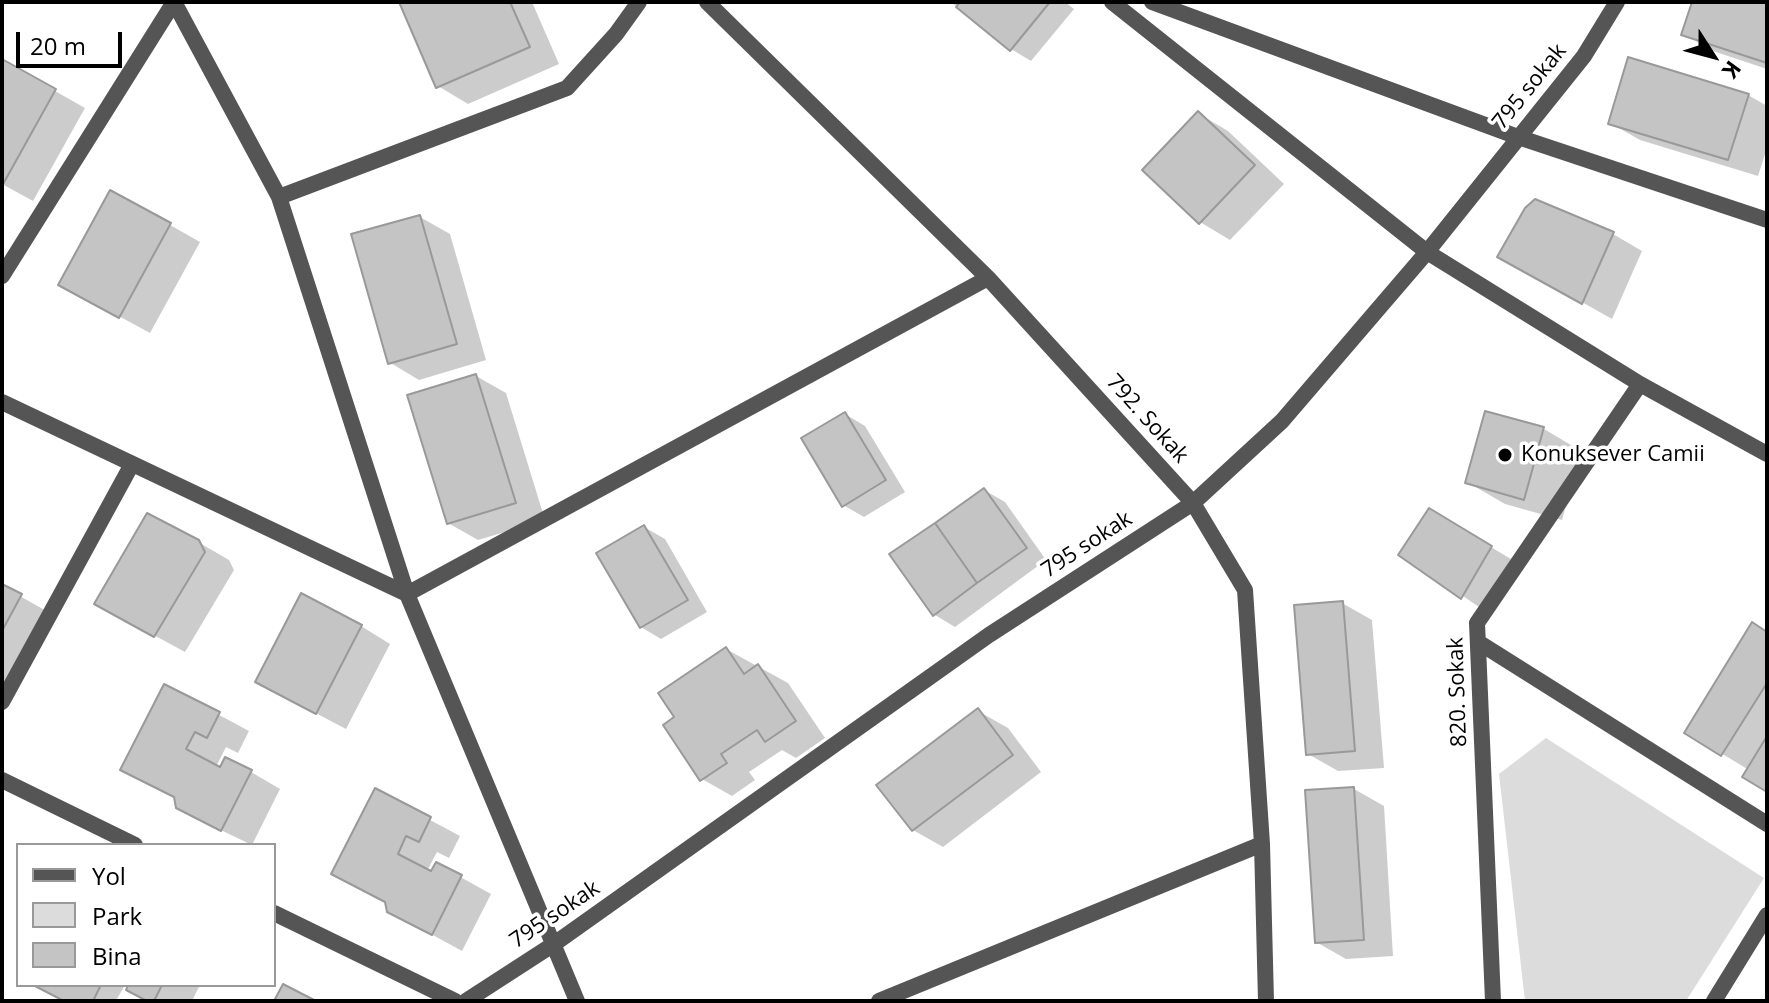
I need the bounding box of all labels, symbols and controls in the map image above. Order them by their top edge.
scale bar [20,16,126,66]
north arrow [1673,16,1753,96]
text: 20 m [30,29,86,62]
street label: 795 sokak [1487,39,1573,135]
text: K [1716,55,1749,85]
street label: 792. Sokak [1100,369,1194,469]
place label: Konuksever Camii [1521,442,1705,468]
marker: Konuksever Camii [1496,446,1514,464]
street label: 795 sokak [1037,506,1137,584]
street label: 820. Sokak [1443,637,1473,747]
legend [16,843,276,987]
text: Yol [92,859,126,892]
street label: 795 sokak [505,875,605,955]
text: Park [92,899,142,932]
text: Bina [92,939,142,972]

